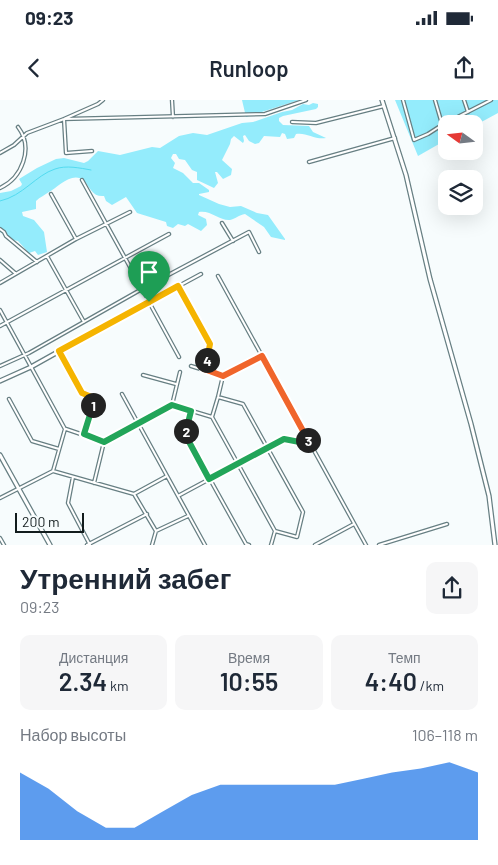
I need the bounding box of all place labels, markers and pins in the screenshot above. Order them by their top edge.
pin [128,251,170,302]
pin: 4 [194,348,220,372]
pin: 1 [80,392,106,418]
pin: 2 [174,418,198,444]
pin: 3 [296,428,320,452]

